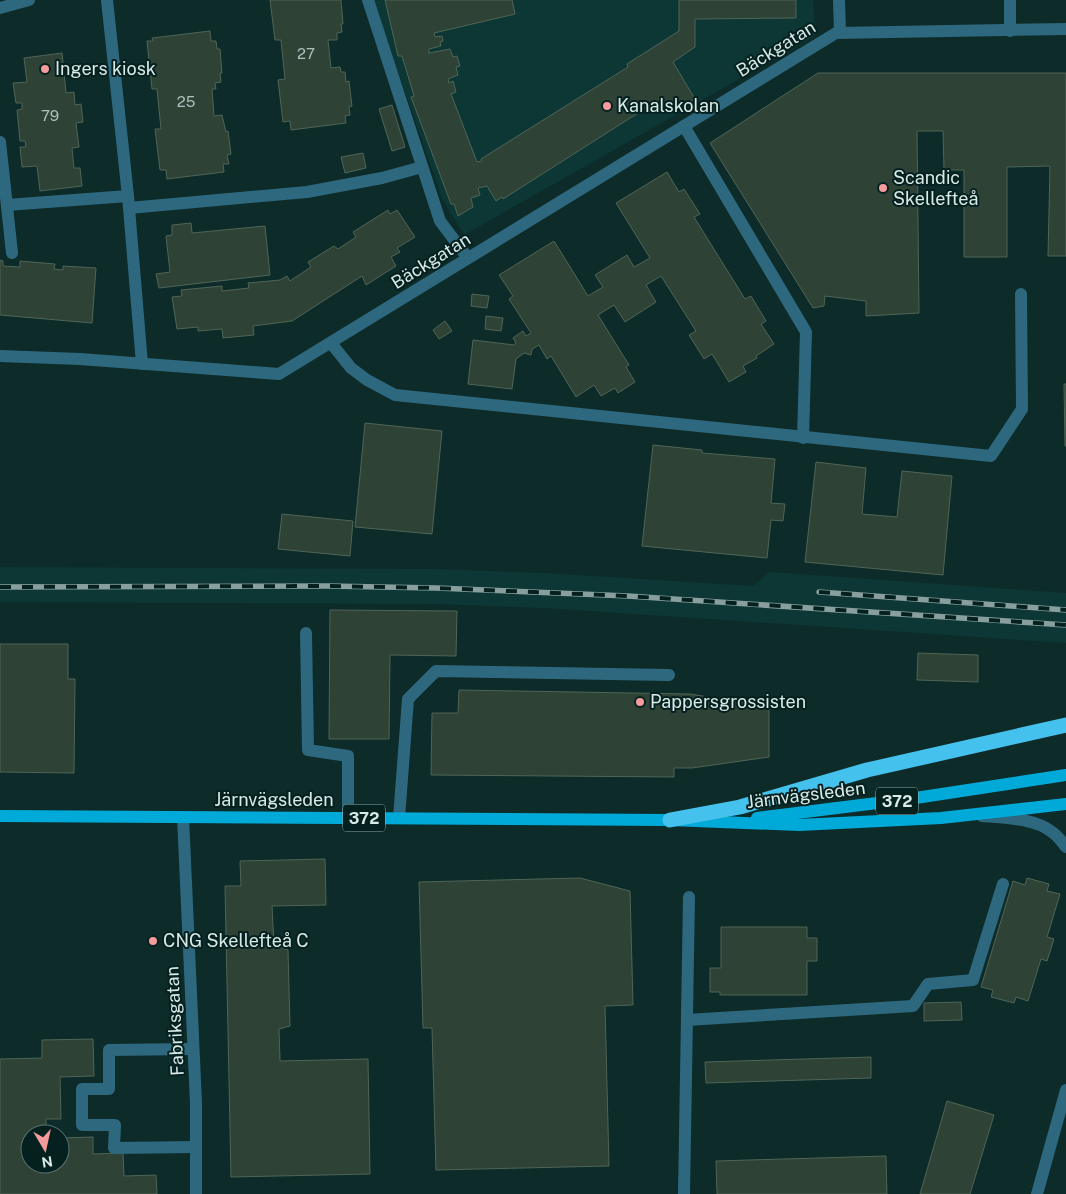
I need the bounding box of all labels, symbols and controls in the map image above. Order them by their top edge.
street label: Bäckgatan [732,16,819,81]
house number: 27 [297,45,315,62]
place label: Ingers kiosk [55,58,156,79]
marker: Ingers kiosk [39,63,51,75]
house number: 25 [177,93,195,110]
place label: Kanalskolan [617,95,719,116]
marker: Kanalskolan [601,100,613,112]
house number: 79 [41,107,59,124]
place label: Scandic Skellefteå [893,167,978,209]
marker: Scandic Skellefteå [877,182,889,194]
street label: Bäckgatan [387,228,474,293]
place label: Pappersgrossisten [650,691,806,712]
marker: Pappersgrossisten [634,696,646,708]
street label: Järnvägsleden [745,777,866,812]
road number: 372 [876,788,918,814]
street label: Järnvägsleden [214,789,334,810]
road number: 372 [343,804,385,831]
place label: CNG Skellefteå C [163,930,309,951]
marker: CNG Skellefteå C [147,935,159,947]
street label: Fabriksgatan [161,966,188,1076]
north arrow [20,1124,70,1174]
text: N [40,1153,54,1171]

